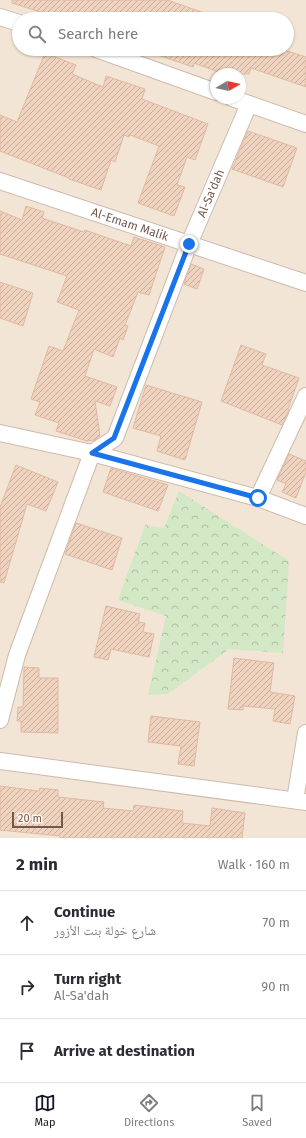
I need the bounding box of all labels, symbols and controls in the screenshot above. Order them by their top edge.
search box [12,12,294,56]
icon: search [26,23,48,45]
text: Search here [58,25,138,43]
north arrow [210,68,246,104]
street label: Al-Sa'dah [194,167,227,219]
street label: Al-Emam Malik [90,205,171,244]
route end [180,235,198,253]
route start [249,489,267,507]
scale bar [12,810,63,829]
text: 20 m [18,812,42,825]
text: 2 min [16,854,58,875]
text: Walk · 160 m [218,857,290,872]
text: Continue [54,903,115,921]
icon: ahead [16,912,38,934]
text: 70 m [263,915,290,930]
text: شارع خولة بنت الأزور [54,923,156,938]
text: Turn right [54,970,121,988]
icon: right [16,976,38,998]
text: 90 m [261,979,290,994]
text: Al-Sa'dah [54,988,109,1003]
icon: arrive [16,1040,38,1062]
text: Arrive at destination [54,1042,195,1060]
tab: Map [34,1092,56,1129]
tab: Directions [124,1092,174,1129]
tab: Saved [242,1092,272,1129]

